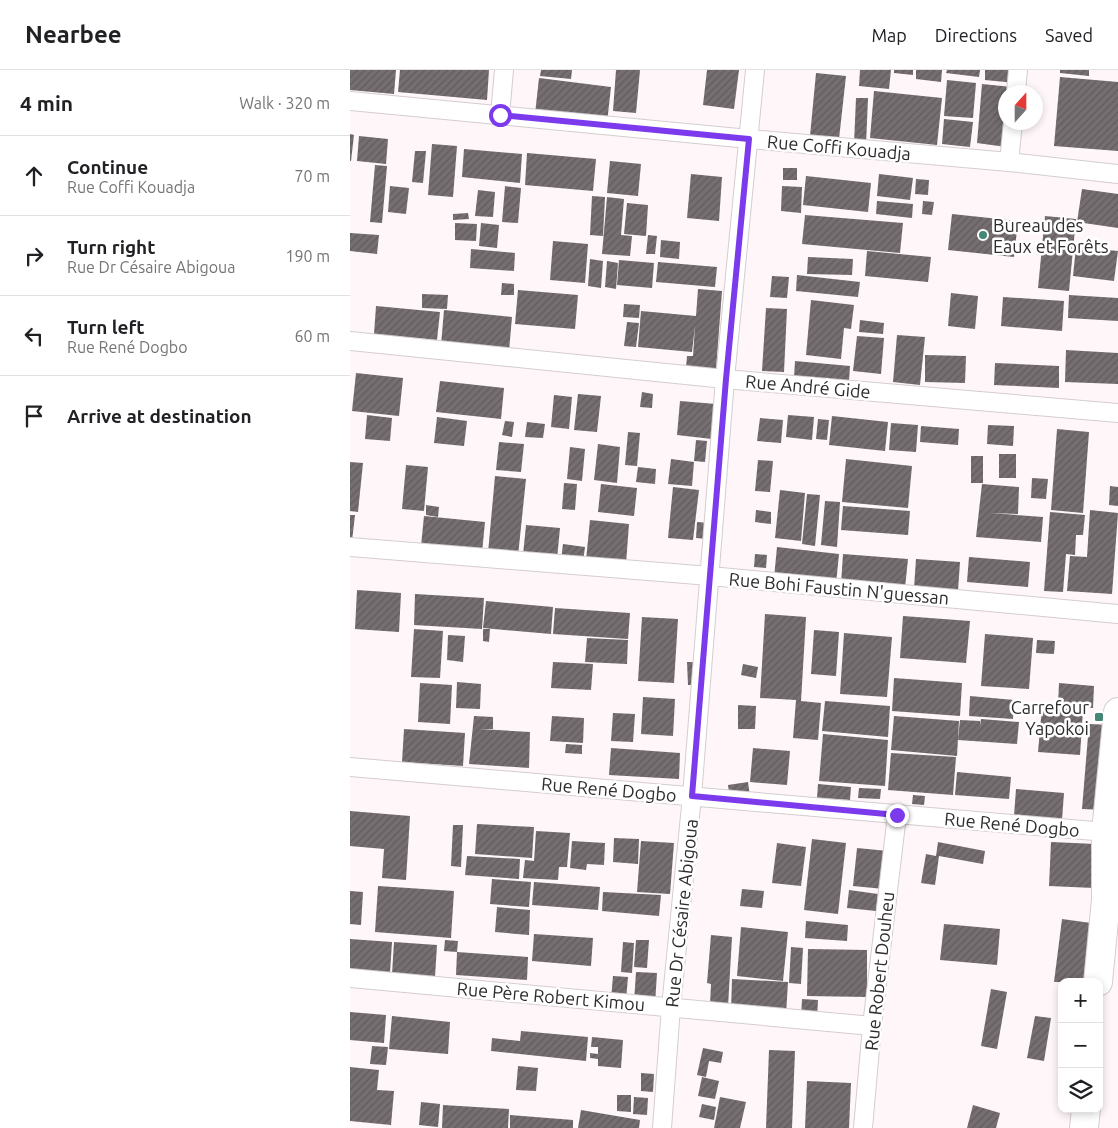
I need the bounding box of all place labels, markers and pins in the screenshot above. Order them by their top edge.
place label: Bureau des Eaux et Forêts [993,215,1109,256]
marker: Bureau des Eaux et Forêts [977,229,989,241]
place label: Carrefour Yapokoi [1011,697,1089,738]
marker: Carrefour Yapokoi [1093,711,1105,723]

